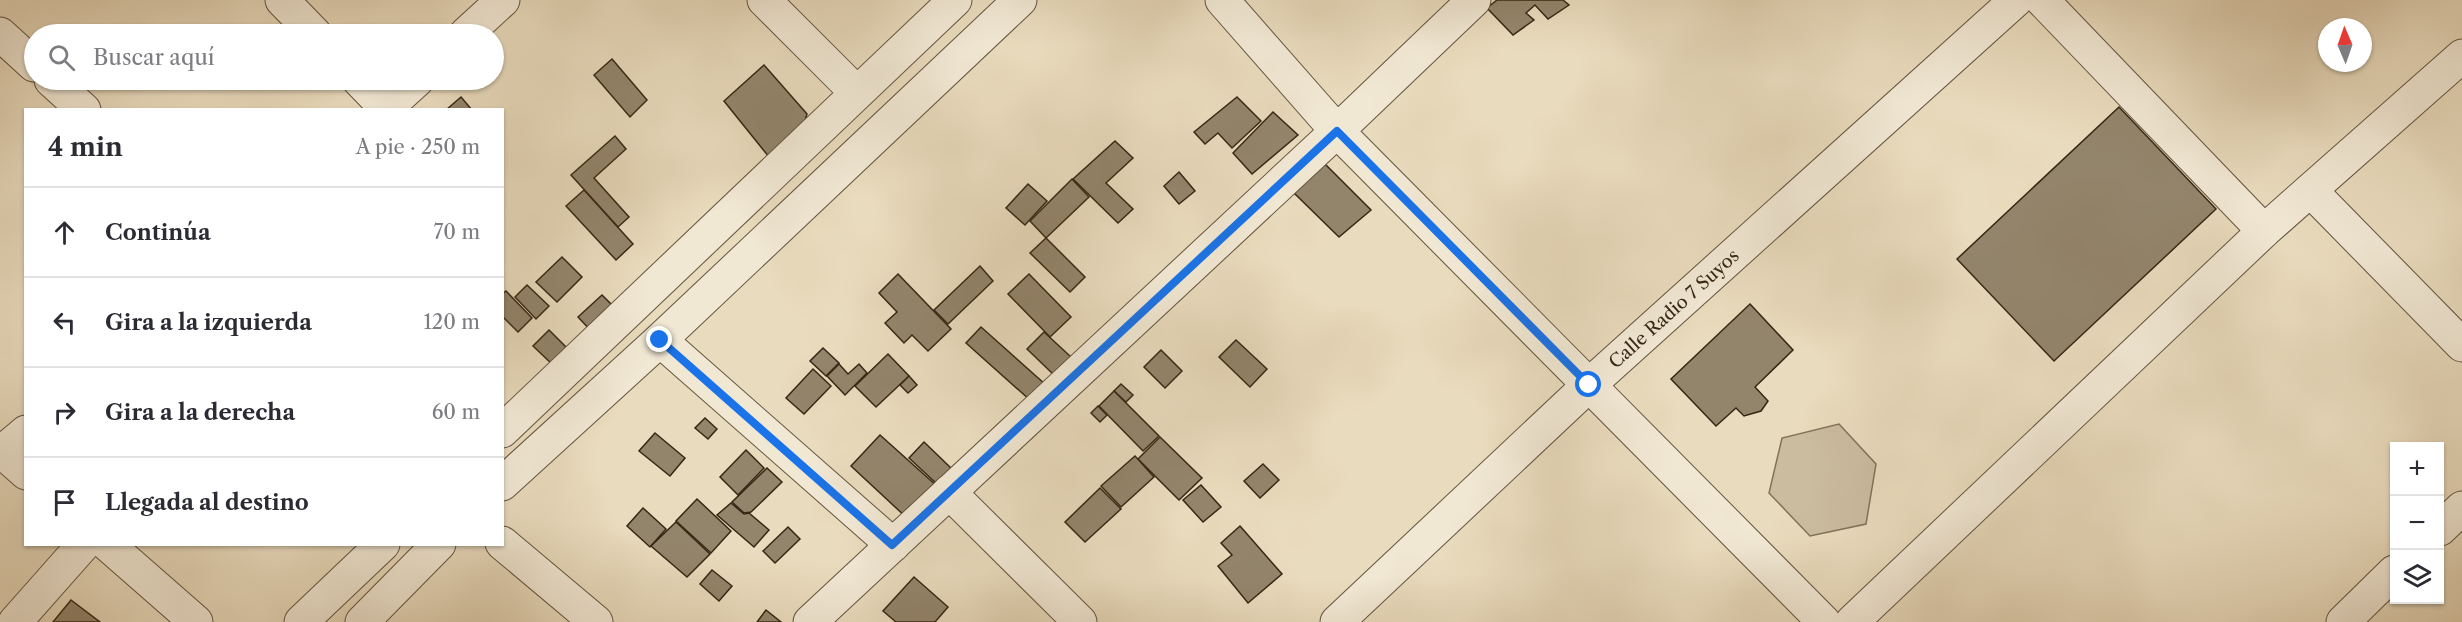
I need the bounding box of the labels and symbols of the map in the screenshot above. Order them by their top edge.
north arrow [2318,18,2372,72]
street label: Calle Radio 7 Suyos [1604,245,1744,373]
route end [646,326,672,352]
route start [1575,371,1601,397]

